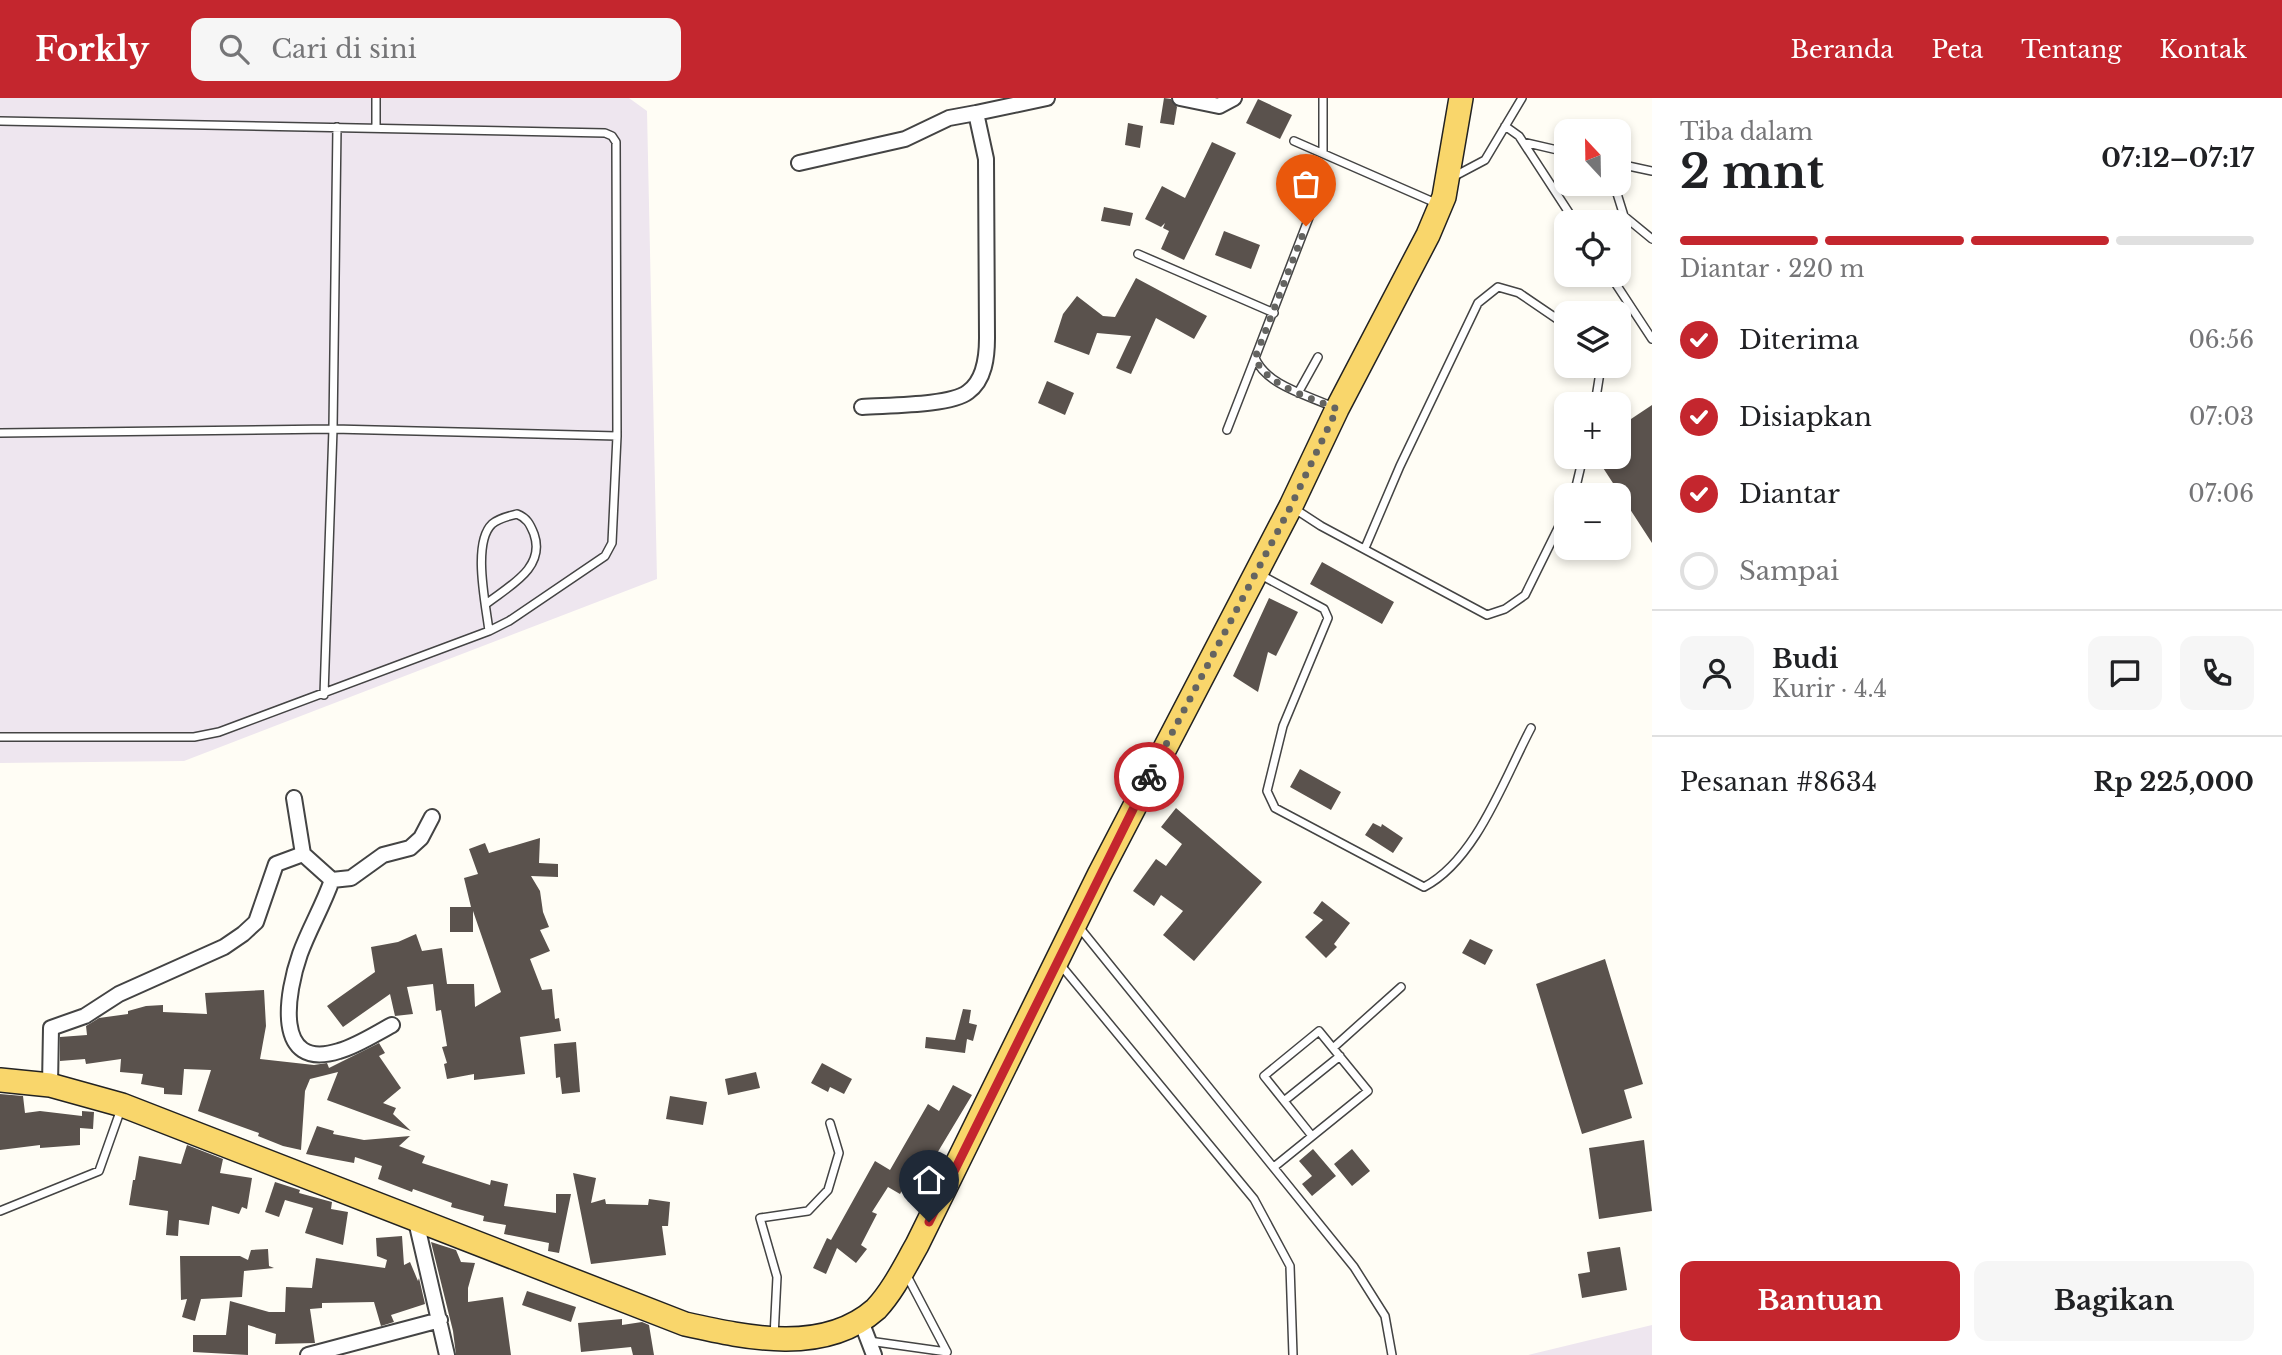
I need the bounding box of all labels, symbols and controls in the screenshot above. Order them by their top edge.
search box [191,18,681,81]
text: Forkly [35,29,149,70]
icon: search [215,30,253,68]
text: Cari di sini [271,33,417,65]
text: Beranda [1791,35,1893,64]
text: Peta [1931,35,1983,64]
text: Tentang [2021,35,2122,64]
text: Kontak [2160,35,2247,64]
text: Tiba dalam [1680,118,1813,146]
north arrow [1554,119,1631,196]
map controls [1554,119,1631,560]
text: 07:12–07:17 [2101,142,2254,174]
text: 2 mnt [1680,143,1824,200]
pin [1276,154,1336,226]
icon: bag [1287,165,1325,203]
button: locate [1554,210,1631,287]
text: Diantar · 220 m [1680,255,1864,283]
button: layers [1554,301,1631,378]
icon: check [1680,321,1718,359]
text: Diterima [1739,324,1859,356]
text: 06:56 [2188,326,2254,354]
button: + [1554,392,1631,469]
icon: check [1680,398,1718,436]
text: Disiapkan [1739,401,1872,433]
text: 07:03 [2189,403,2254,431]
icon: check [1680,475,1718,513]
text: Diantar [1739,478,1840,510]
text: 07:06 [2188,480,2254,508]
button: − [1554,483,1631,560]
text: Sampai [1739,555,1839,587]
button: person [1680,636,1754,710]
button: chat [2088,636,2162,710]
button: phone [2180,636,2254,710]
text: Budi [1772,643,1838,675]
text: Kurir · 4.4 [1772,675,1887,703]
courier [1114,742,1184,812]
icon: bike [1130,758,1168,796]
text: Pesanan #8634 [1680,766,1877,798]
text: Rp 225,000 [2093,766,2254,798]
pin [899,1150,959,1222]
icon: home [910,1161,948,1199]
button: Bantuan [1680,1261,1960,1341]
button: Bagikan [1974,1261,2254,1341]

